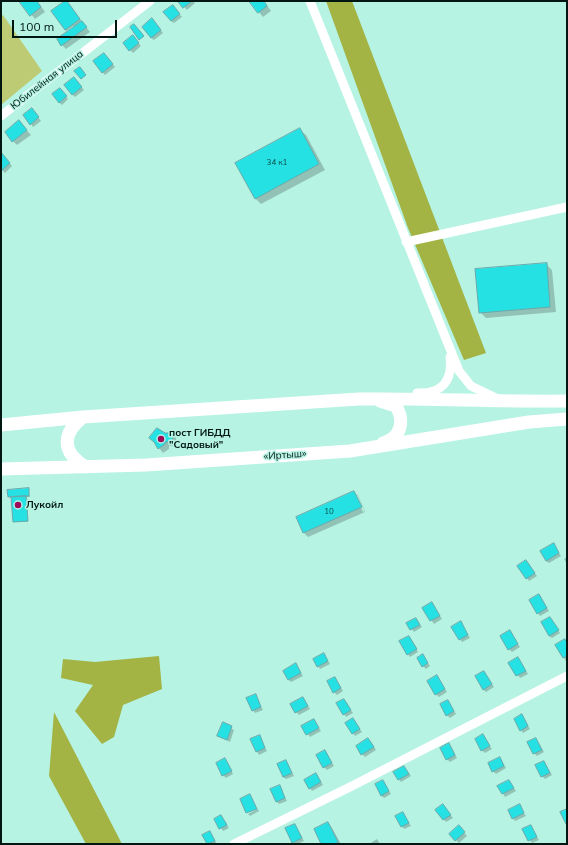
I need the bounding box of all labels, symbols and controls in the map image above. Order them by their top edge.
scale bar [14,12,119,38]
text: 100 m [19,19,54,34]
street label: Юбилейная улица [8,48,86,112]
house number: 34 к1 [267,158,287,168]
place label: пост ГИБДД "Садовый" [169,427,230,450]
marker: пост ГИБДД "Садовый" [156,434,166,444]
street label: «Иртыш» [263,448,307,462]
place label: Лукойл [26,499,63,511]
marker: Лукойл [13,500,23,510]
house number: 10 [324,507,334,517]

